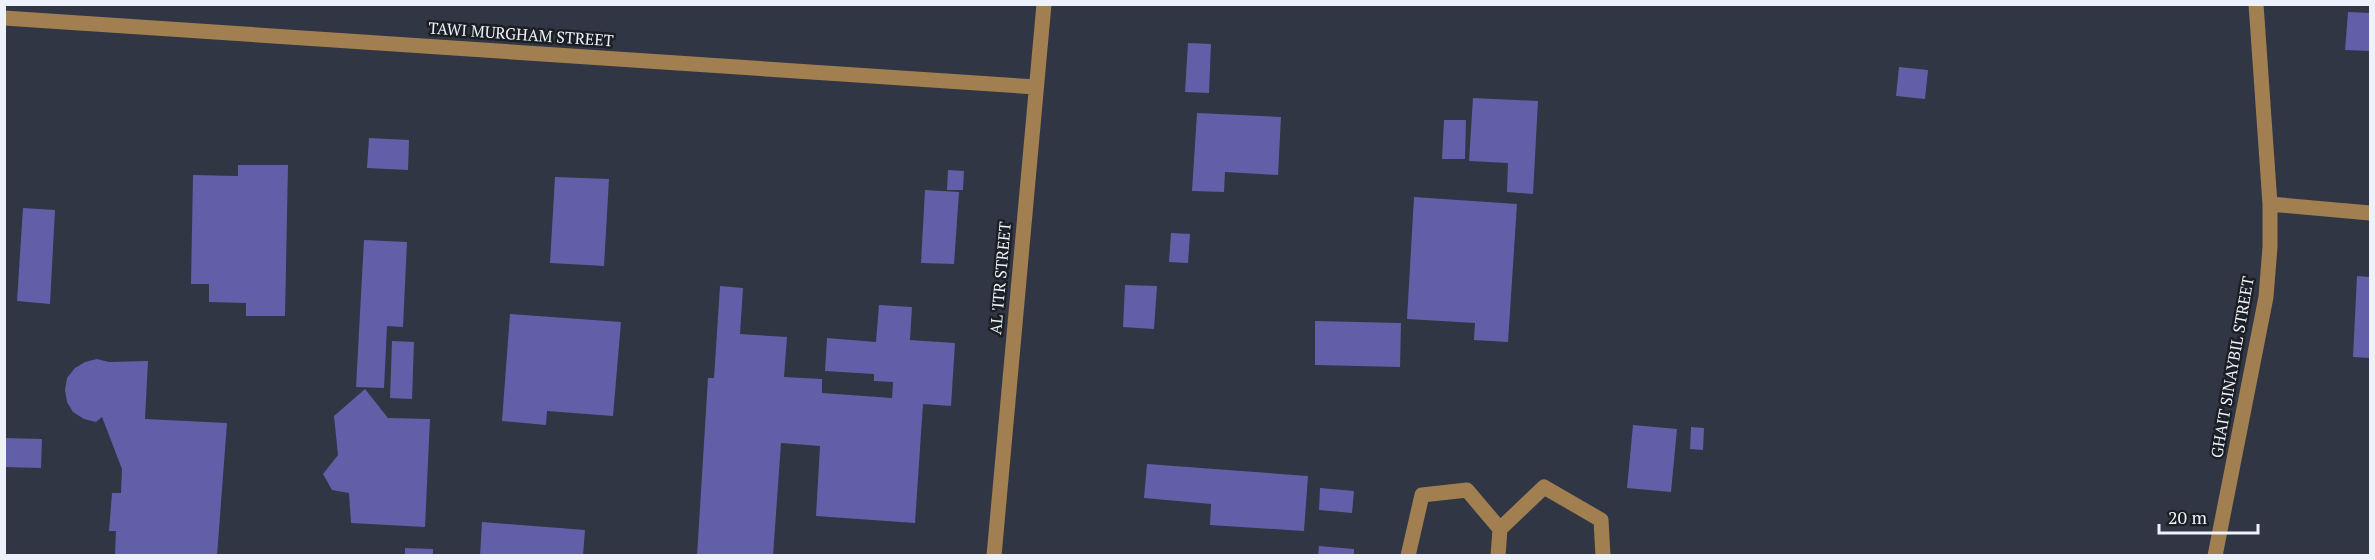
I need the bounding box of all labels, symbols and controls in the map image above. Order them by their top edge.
street label: TAWI MURGHAM STREET [428,17,614,51]
street label: AL 'ITR STREET [984,221,1016,335]
street label: GHAIT SINAYBIL STREET [2205,274,2259,460]
scale bar [2159,497,2258,535]
text: 20 m [2168,505,2208,529]

